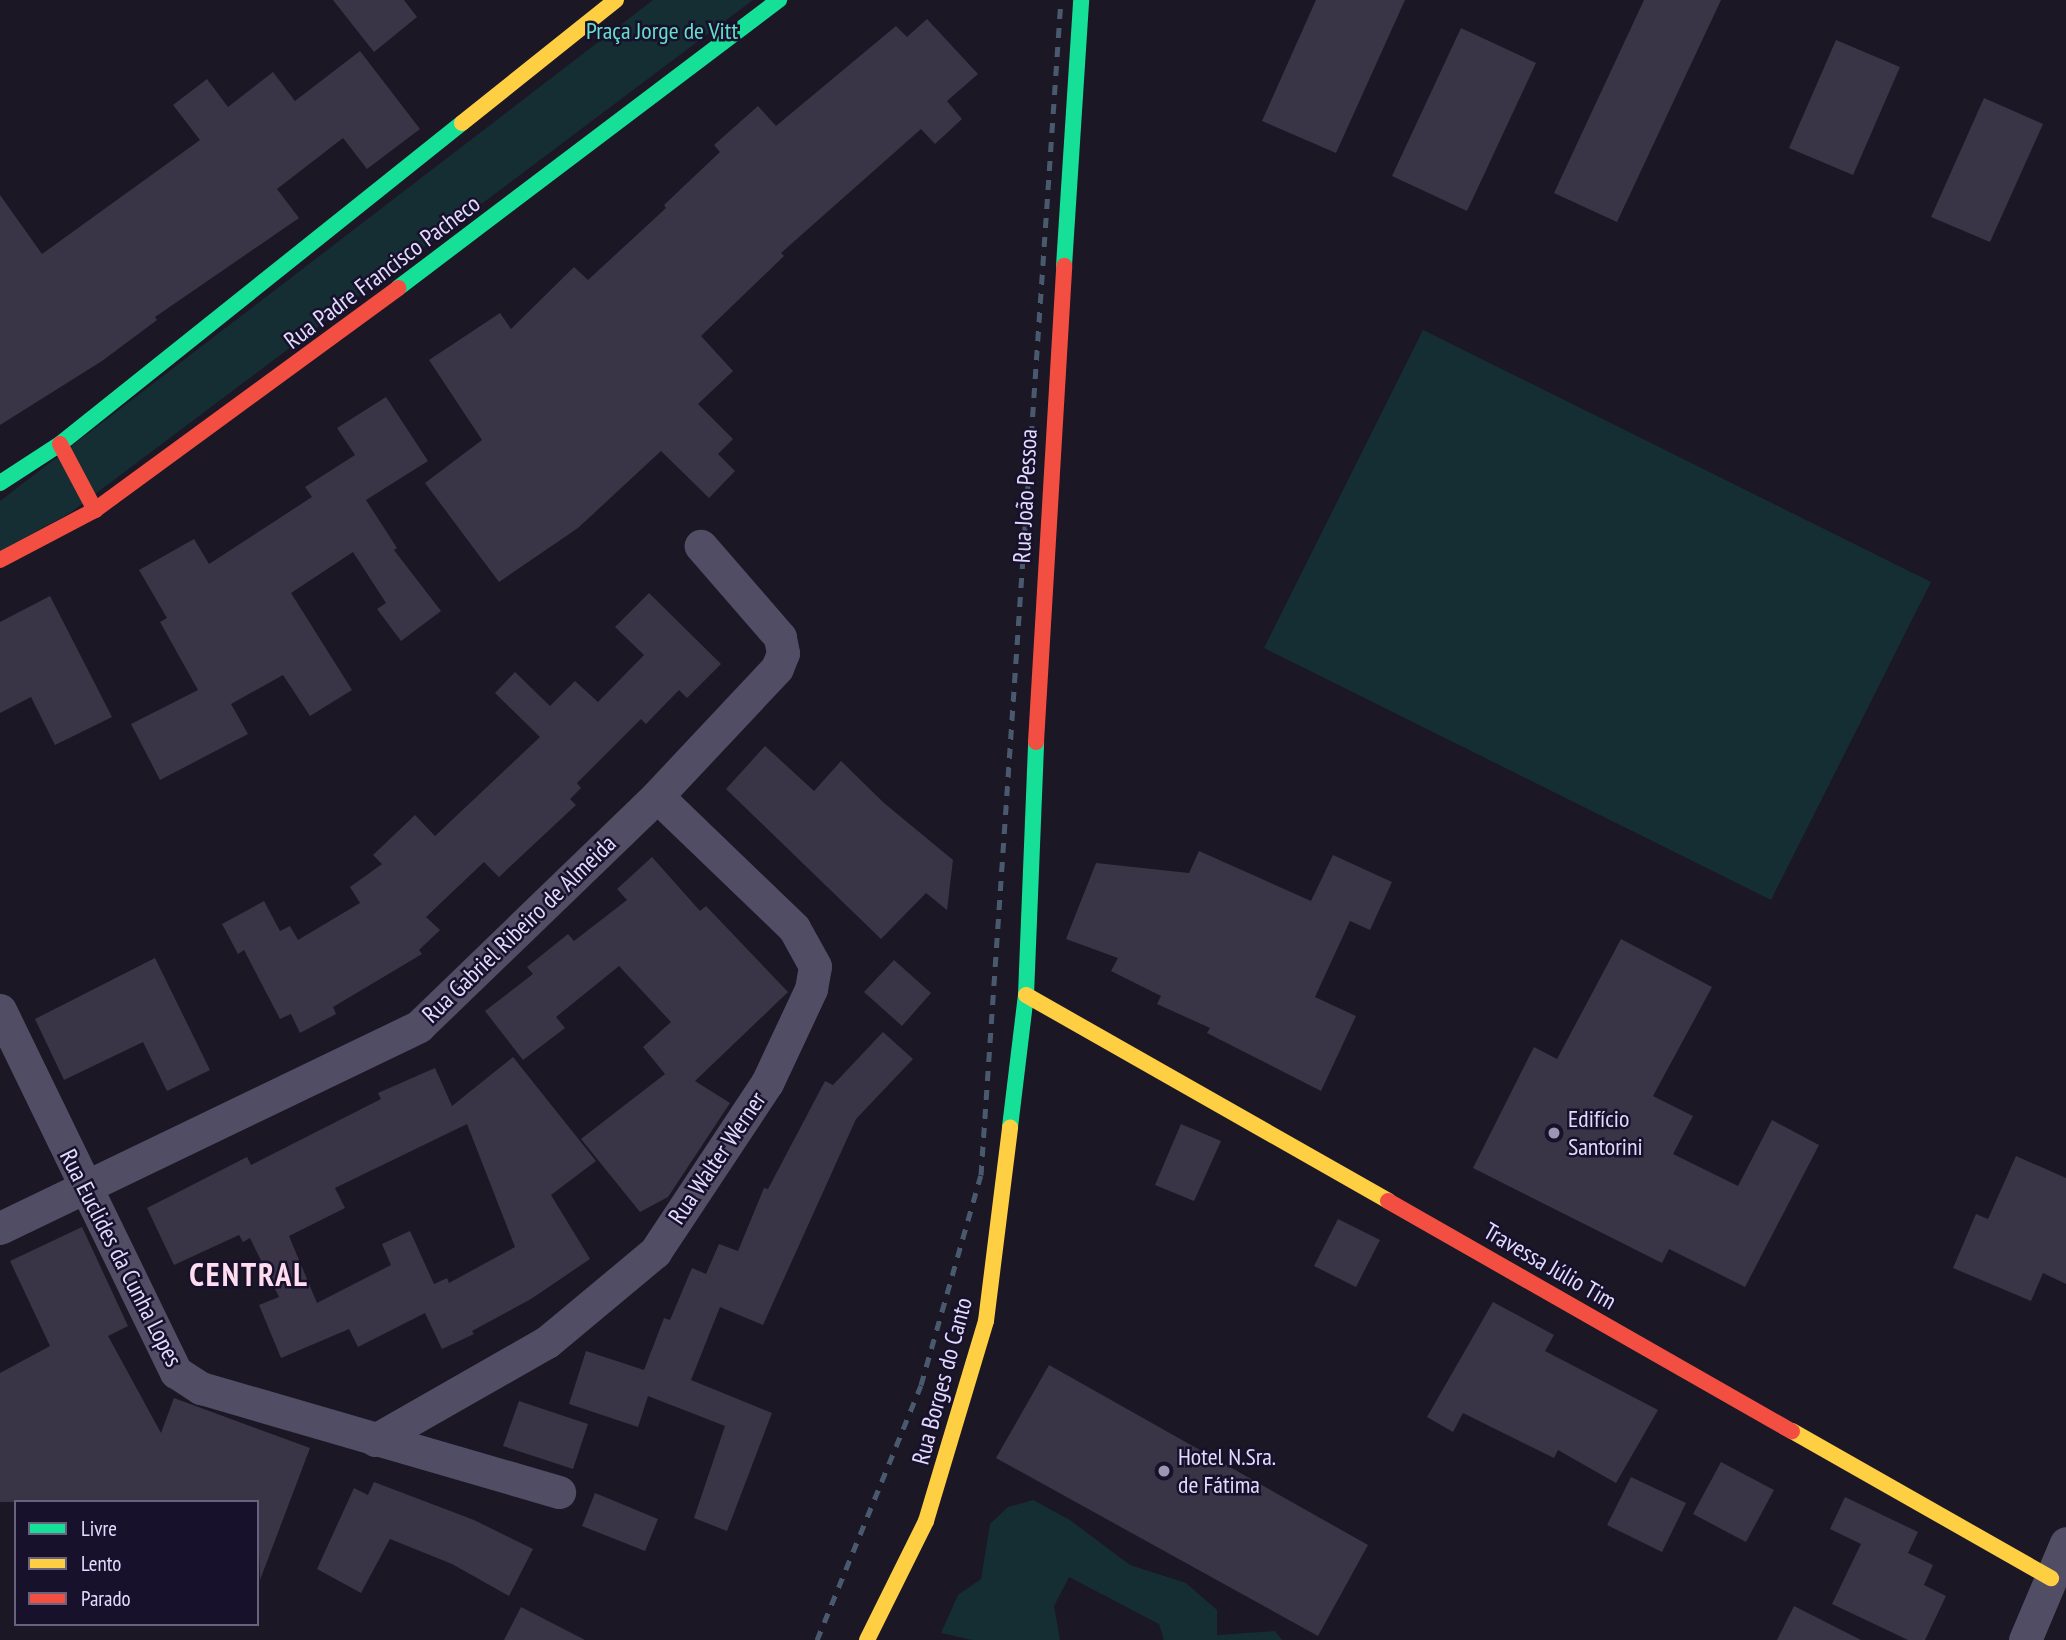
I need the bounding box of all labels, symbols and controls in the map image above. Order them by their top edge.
park label: Praça Jorge de Vitt [586,17,738,45]
street label: Rua Padre Francisco Pacheco [278,189,486,355]
street label: Rua João Pessoa [1007,428,1043,564]
street label: Rua Gabriel Ribeiro de Almeida [416,829,622,1029]
street label: Rua Walter Werner [662,1086,772,1230]
place label: Edifício Santorini [1568,1105,1643,1161]
marker: Edifício Santorini [1546,1125,1562,1141]
street label: Rua Euclides da Cunha Lopes [54,1145,188,1371]
street label: Travessa Júlio Tim [1478,1216,1622,1316]
district label: CENTRAL [190,1255,308,1293]
street label: Rua Borges do Canto [906,1294,978,1468]
place label: Hotel N.Sra. de Fátima [1178,1443,1276,1499]
marker: Hotel N.Sra. de Fátima [1156,1463,1172,1479]
legend [14,1500,259,1626]
text: Livre [81,1515,117,1542]
text: Lento [81,1550,121,1577]
text: Parado [81,1585,131,1612]

